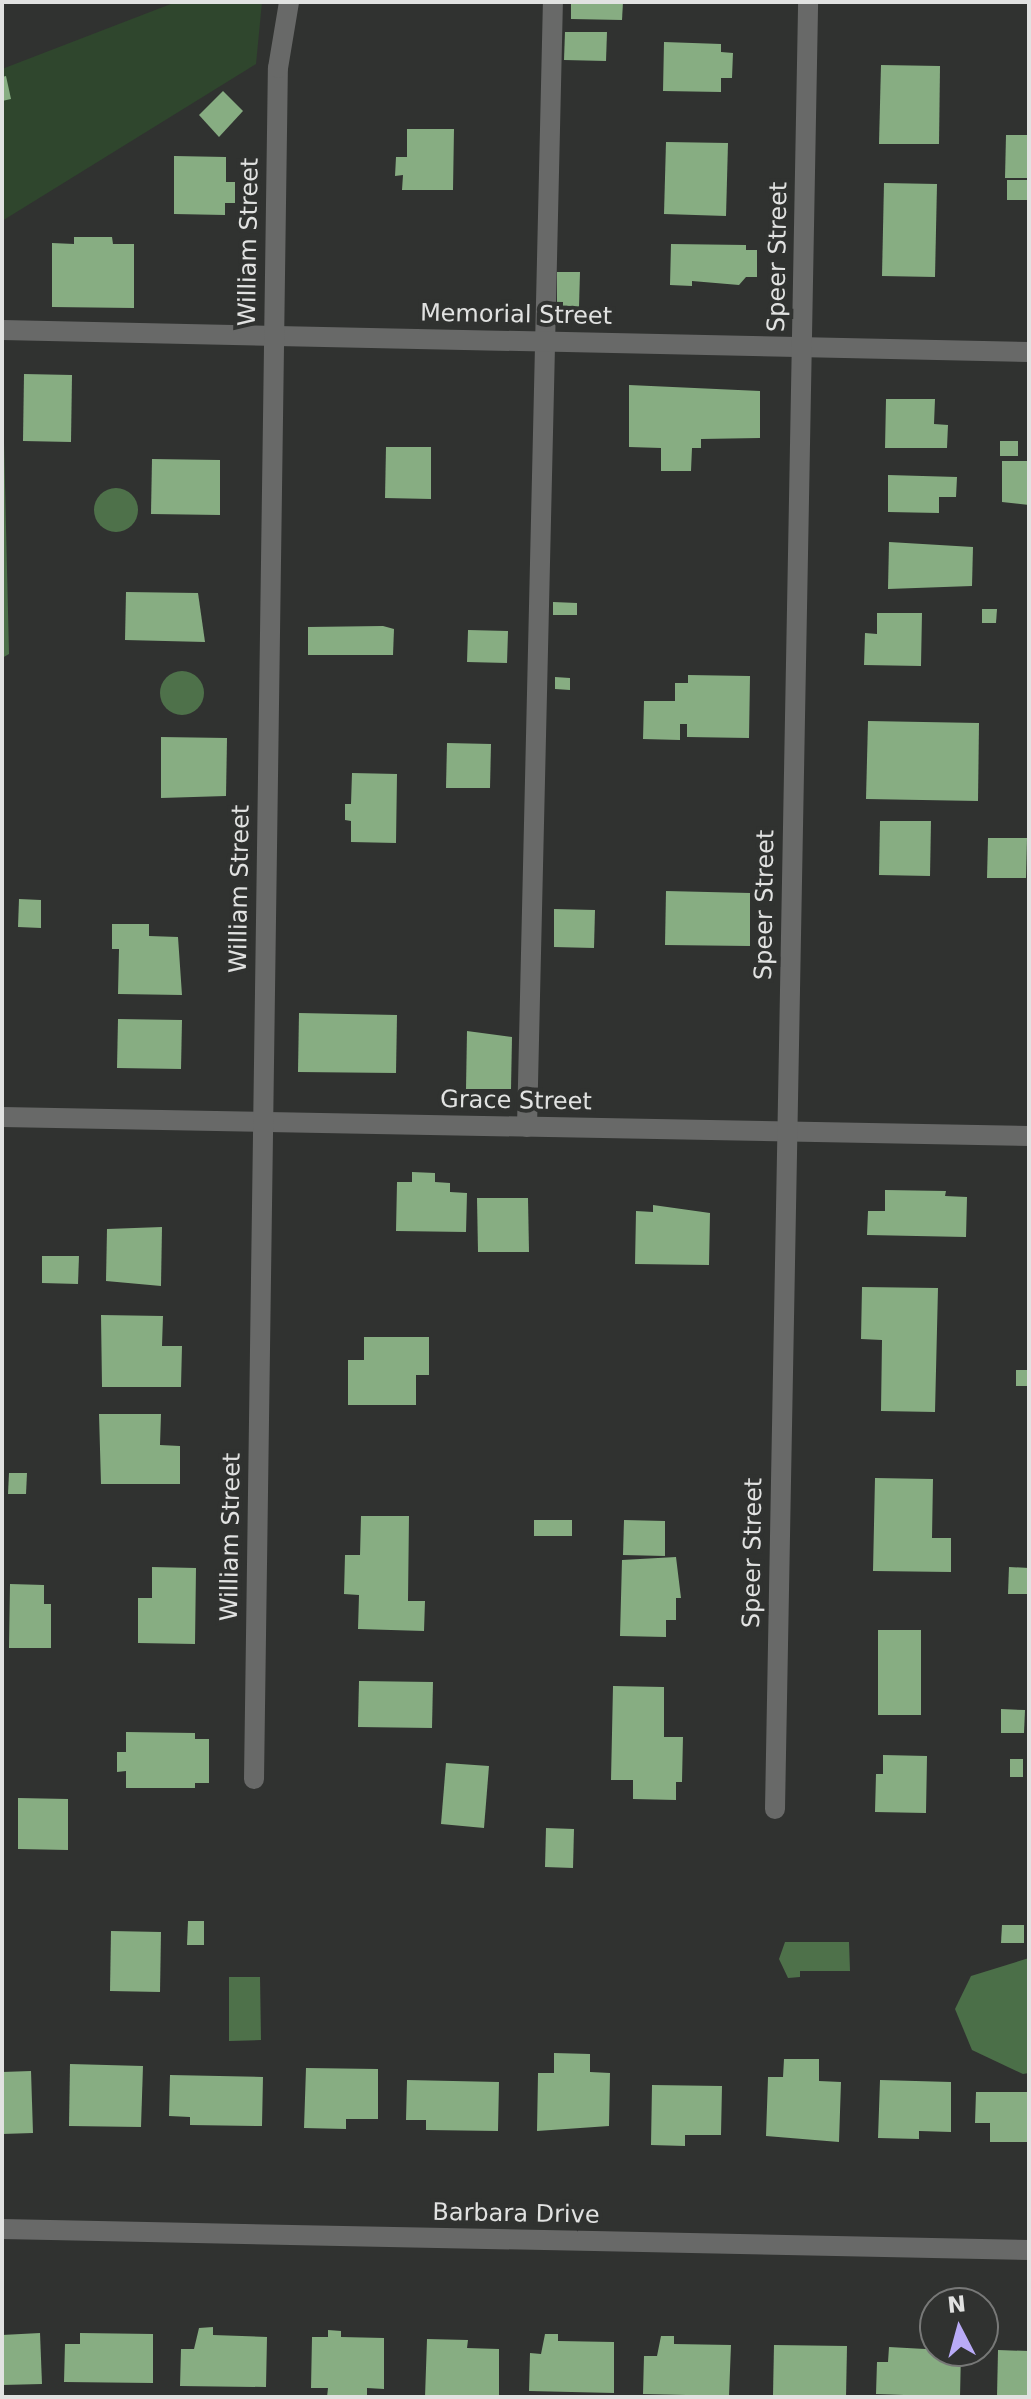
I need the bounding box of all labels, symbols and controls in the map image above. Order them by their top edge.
street label: William Street [233,158,265,326]
street label: Speer Street [762,182,794,332]
street label: Memorial Street [420,299,612,331]
street label: William Street [224,805,256,973]
street label: Speer Street [749,830,781,980]
street label: Grace Street [440,1085,592,1117]
street label: William Street [215,1453,247,1621]
street label: Speer Street [737,1478,769,1628]
street label: Barbara Drive [432,2198,600,2230]
north arrow [919,2287,999,2367]
text: N [946,2291,967,2318]

